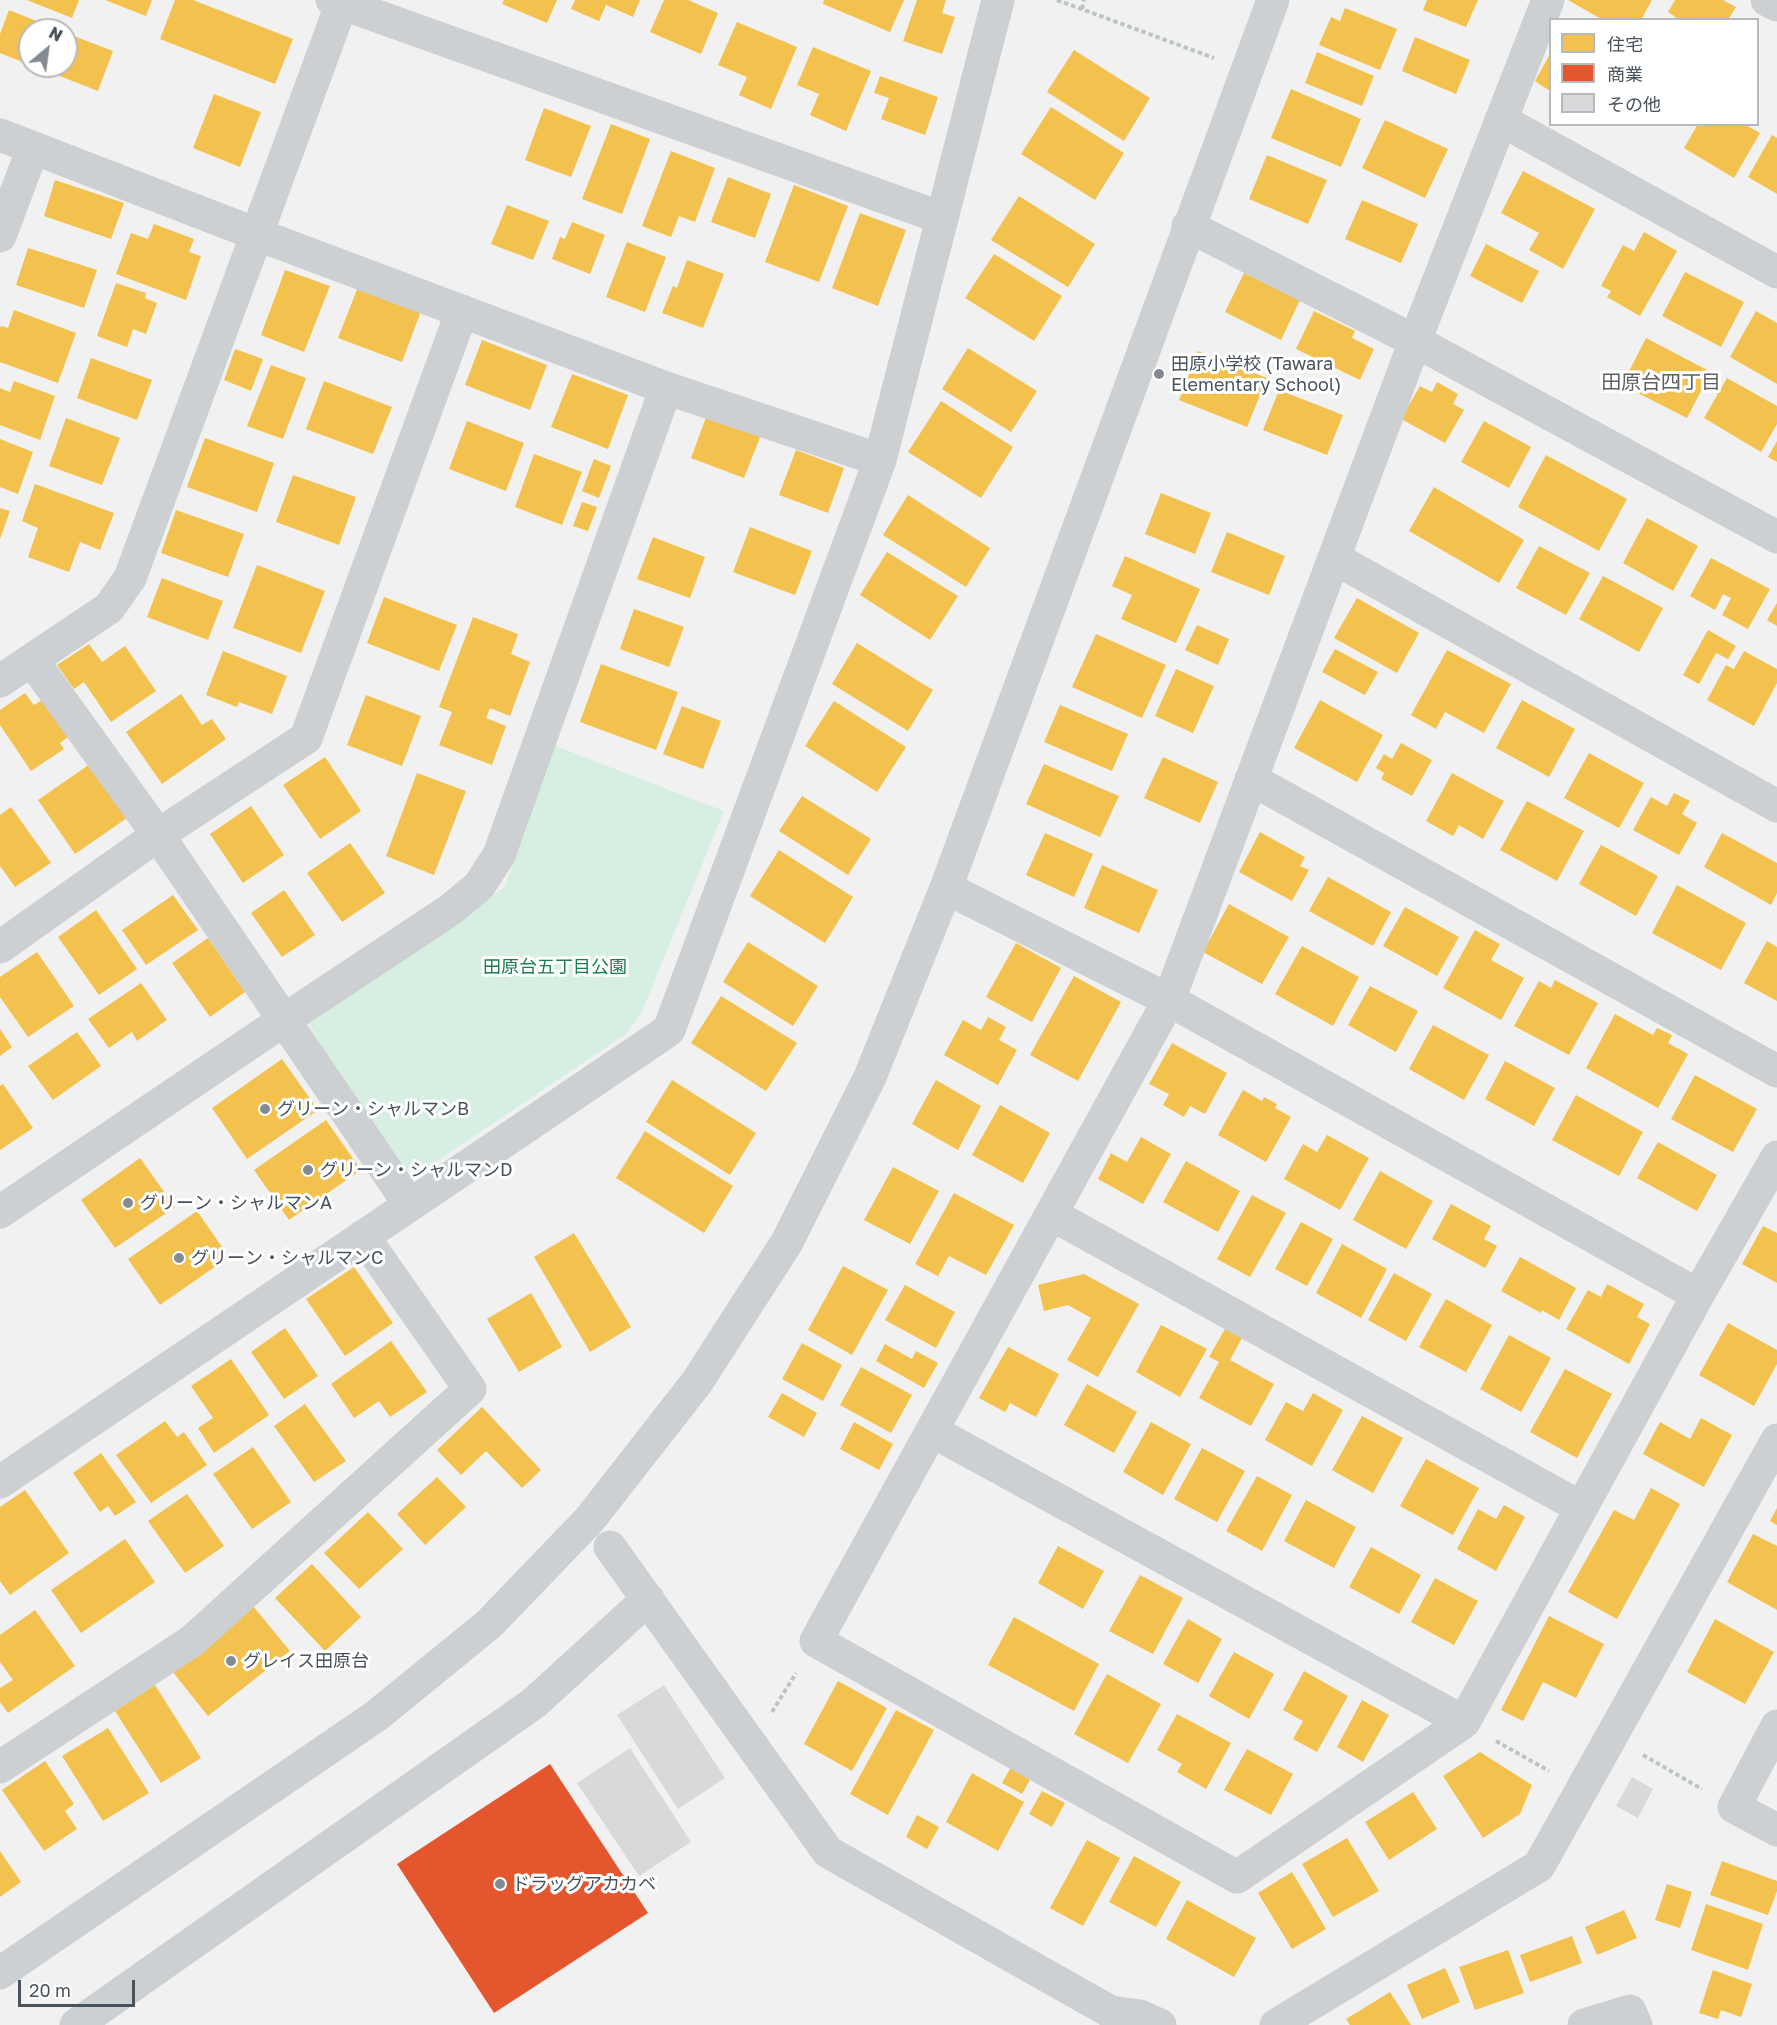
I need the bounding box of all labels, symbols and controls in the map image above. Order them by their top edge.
north arrow [18,18,78,78]
legend [1549,18,1759,126]
text: N [46,22,66,46]
text: 住宅 [1607,33,1643,55]
text: 商業 [1607,63,1643,85]
text: その他 [1607,93,1661,115]
place label: 田原小学校 (Tawara Elementary School) [1171,353,1341,395]
marker: 田原小学校 (Tawara Elementary School) [1152,367,1166,381]
district label: 田原台四丁目 [1601,371,1721,395]
park label: 田原台五丁目公園 [483,956,627,978]
place label: グリーン・シャルマンB [277,1098,469,1120]
marker: グリーン・シャルマンB [258,1102,272,1116]
place label: グリーン・シャルマンD [320,1159,513,1181]
marker: グリーン・シャルマンD [301,1163,315,1177]
place label: グリーン・シャルマンA [140,1192,332,1214]
marker: グリーン・シャルマンA [121,1196,135,1210]
place label: グリーン・シャルマンC [191,1247,383,1269]
marker: グリーン・シャルマンC [172,1251,186,1265]
place label: グレイス田原台 [243,1650,369,1672]
marker: グレイス田原台 [224,1654,238,1668]
place label: ドラッグアカカベ [512,1873,656,1895]
marker: ドラッグアカカベ [493,1877,507,1891]
scale bar [21,1968,138,2006]
text: 20 m [29,1979,71,2001]

